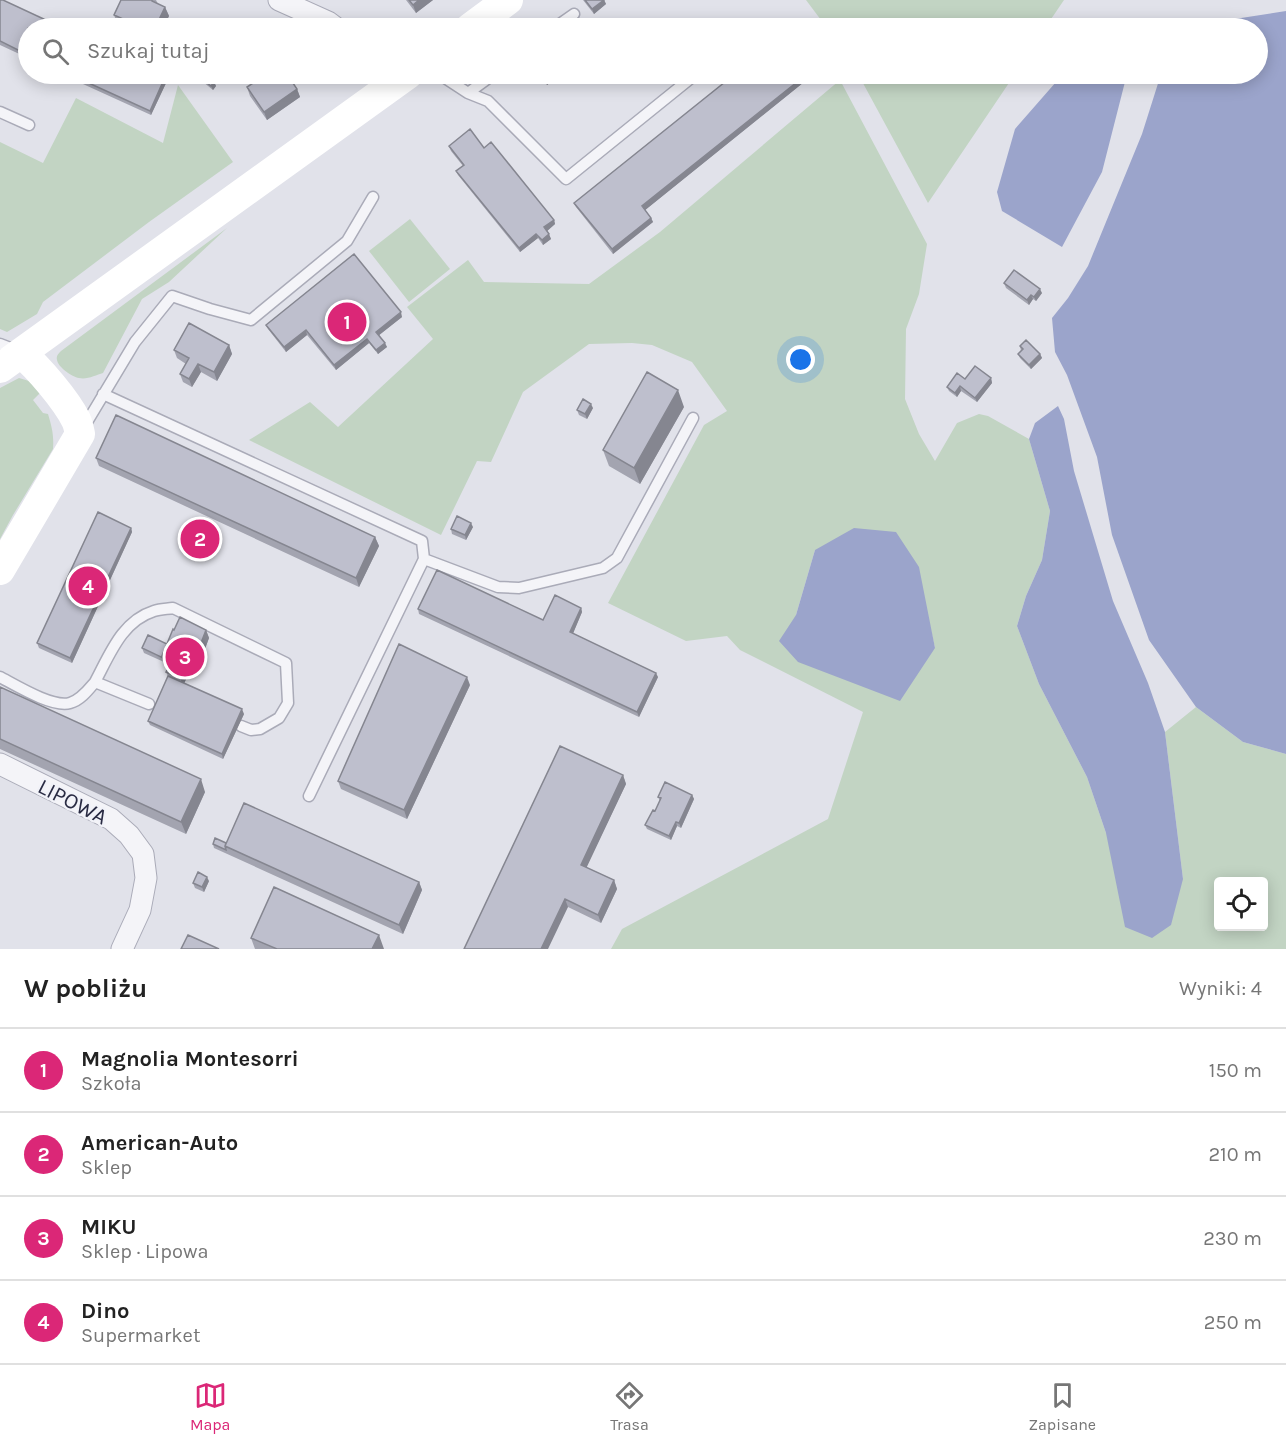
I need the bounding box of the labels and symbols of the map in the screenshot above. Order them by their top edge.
pin: 1 [328,300,366,344]
your location [786,345,815,374]
pin: 2 [180,516,220,562]
pin: 4 [68,564,107,608]
pin: 3 [166,634,204,680]
street label: LIPOWA [33,773,112,831]

